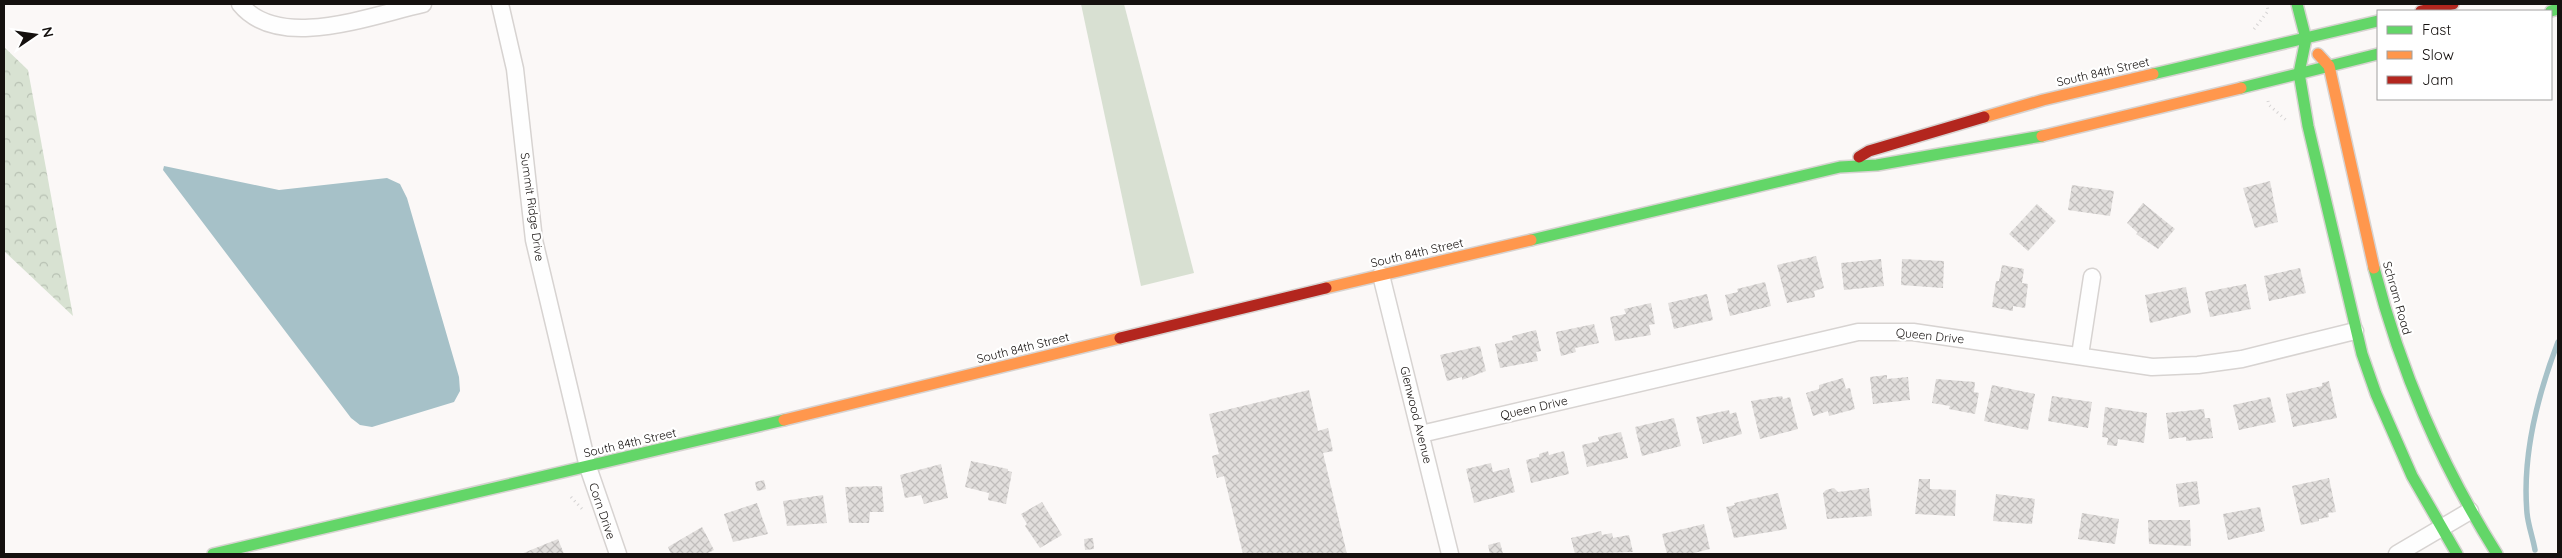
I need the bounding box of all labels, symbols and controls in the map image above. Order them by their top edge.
north arrow [10,10,60,60]
legend [2377,10,2552,100]
text: Fast [2422,20,2451,39]
text: N [38,25,58,39]
text: Slow [2422,45,2454,64]
street label: South 84th Street [2055,54,2151,89]
text: Jam [2422,70,2453,89]
street label: Summit Ridge Drive [517,152,548,262]
street label: South 84th Street [1369,235,1465,270]
street label: Schram Road [2380,259,2415,336]
street label: Queen Drive [1895,324,1965,347]
street label: South 84th Street [975,329,1071,366]
street label: Glenwood Avenue [1397,365,1436,465]
street label: Queen Drive [1499,392,1569,423]
street label: South 84th Street [582,425,678,460]
street label: Corn Drive [586,481,619,541]

